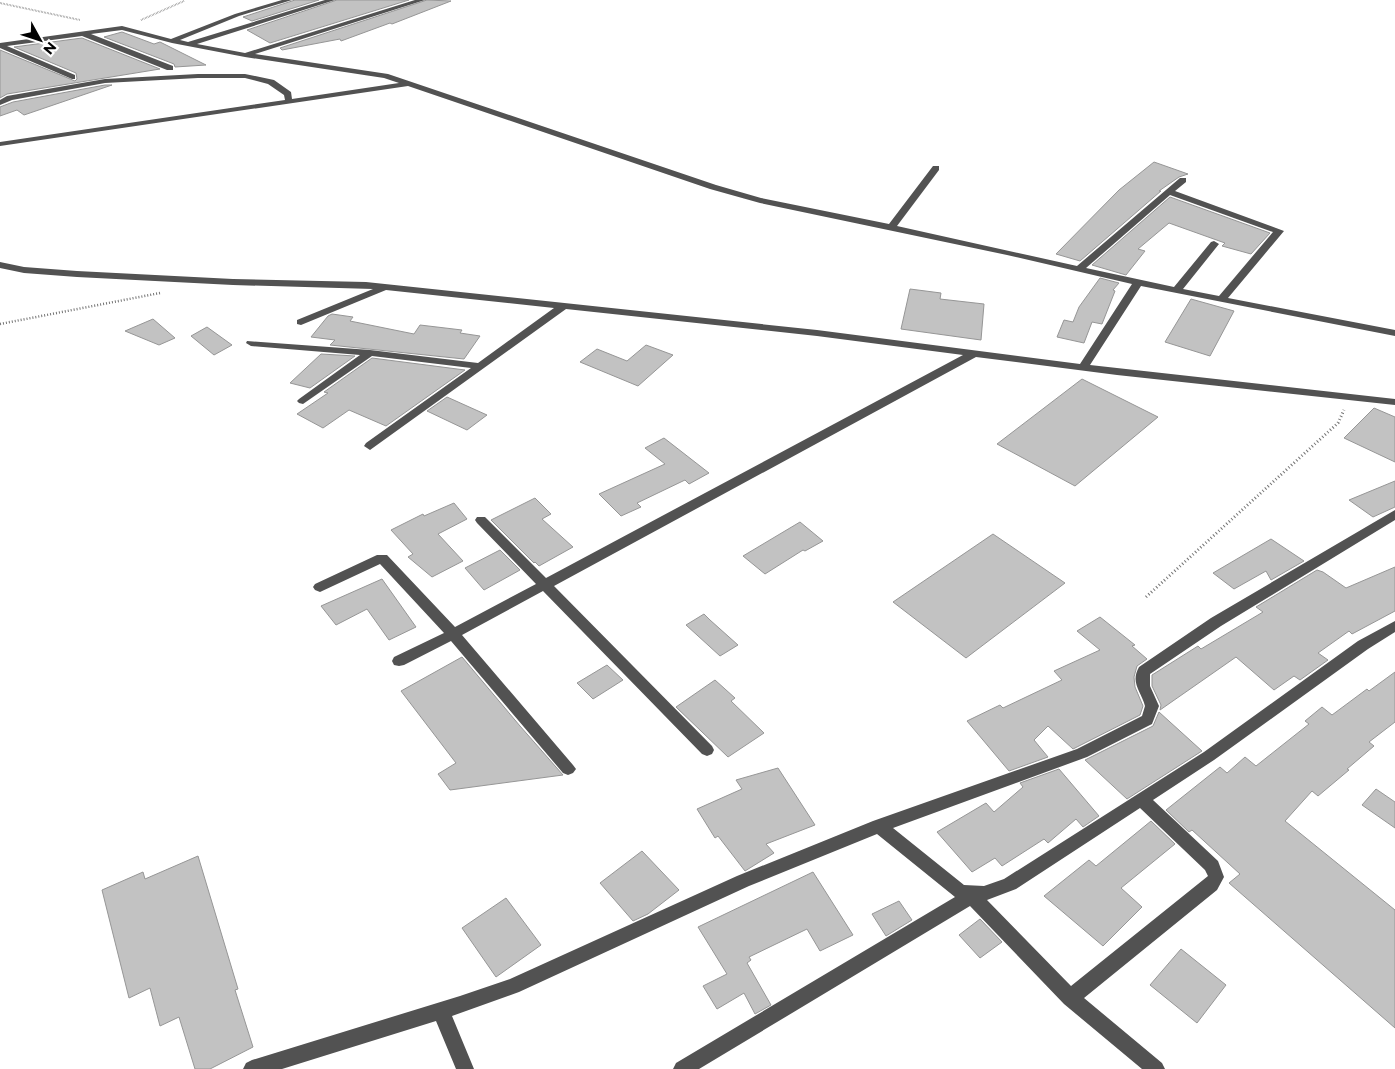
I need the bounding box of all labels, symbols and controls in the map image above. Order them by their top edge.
north arrow [15,15,65,65]
text: N [39,38,60,58]

